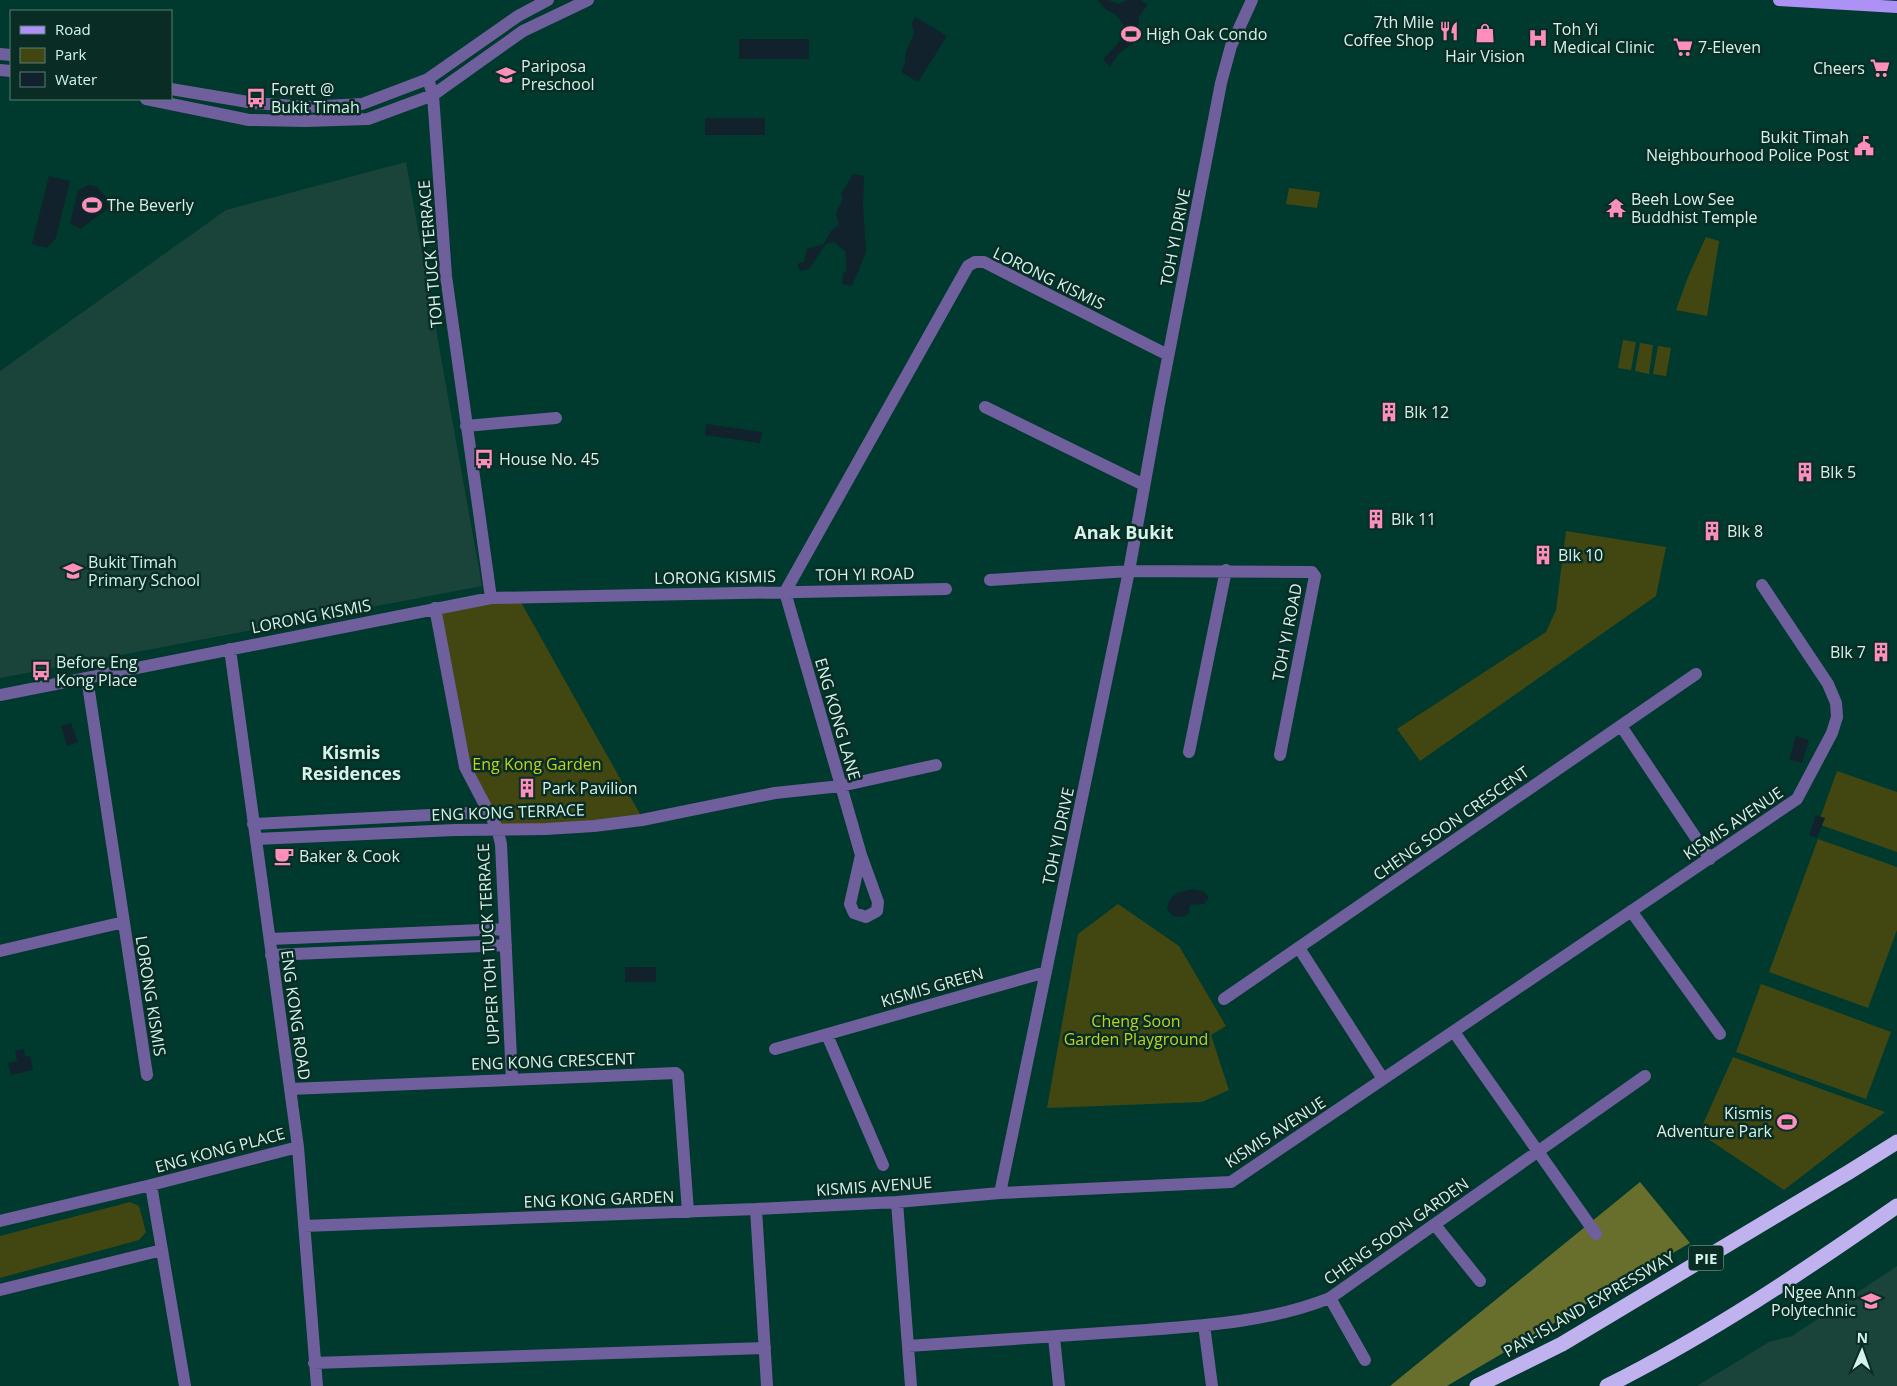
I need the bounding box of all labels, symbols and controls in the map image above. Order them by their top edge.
legend [10,10,172,100]
place label: 7th Mile Coffee Shop [1343,11,1434,51]
place label: Toh Yi Medical Clinic [1553,18,1655,58]
text: Road [55,19,91,39]
restaurant icon: 7th Mile Coffee Shop [1438,20,1460,42]
shop icon: Hair Vision [1474,22,1496,44]
sports icon: High Oak Condo [1120,23,1142,45]
place label: High Oak Condo [1146,23,1267,45]
hospital icon: Toh Yi Medical Clinic [1527,27,1549,49]
supermarket icon: 7-Eleven [1672,36,1694,58]
place label: 7-Eleven [1698,36,1761,58]
text: Park [55,44,86,64]
place label: Hair Vision [1445,45,1525,67]
place label: Pariposa Preschool [521,55,595,95]
place label: Cheers [1813,57,1865,79]
supermarket icon: Cheers [1869,57,1891,79]
school or university icon: Pariposa Preschool [495,64,517,86]
text: Water [55,69,97,89]
place label: Forett @ Bukit Timah [271,78,360,118]
bus stop icon: Forett @ Bukit Timah [245,87,267,109]
place label: Bukit Timah Neighbourhood Police Post [1646,126,1849,166]
public building icon: Bukit Timah Neighbourhood Police Post [1853,135,1875,157]
street label: TOH TUCK TERRACE [413,179,447,329]
street label: TOH YI DRIVE [1155,186,1195,288]
place label: Beeh Low See Buddhist Temple [1631,188,1758,228]
sports icon: The Beverly [81,194,103,216]
place label: The Beverly [107,194,195,216]
temple icon: Beeh Low See Buddhist Temple [1605,197,1627,219]
street label: LORONG KISMIS [990,241,1109,315]
building icon: Blk 12 [1378,401,1400,423]
place label: Blk 12 [1404,401,1449,423]
bus stop icon: House No. 45 [473,448,495,470]
place label: House No. 45 [499,448,599,470]
building icon: Blk 5 [1794,461,1816,483]
place label: Blk 5 [1820,461,1856,483]
building icon: Blk 11 [1365,508,1387,530]
place label: Blk 11 [1391,508,1436,530]
district label: Anak Bukit [1074,520,1174,544]
building icon: Blk 8 [1701,520,1723,542]
place label: Blk 8 [1727,520,1763,542]
building icon: Blk 10 [1532,544,1554,566]
place label: Blk 10 [1558,544,1603,566]
place label: Bukit Timah Primary School [88,551,200,591]
school or university icon: Bukit Timah Primary School [62,560,84,582]
street label: TOH YI ROAD [815,562,915,586]
street label: LORONG KISMIS [654,565,776,589]
street label: TOH YI ROAD [1267,581,1307,683]
street label: LORONG KISMIS [249,594,373,638]
place label: Blk 7 [1830,641,1866,663]
building icon: Blk 7 [1870,641,1892,663]
place label: Before Eng Kong Place [56,651,138,691]
street label: ENG KONG LANE [810,655,866,783]
bus stop icon: Before Eng Kong Place [30,660,52,682]
district label: Kismis Residences [301,740,401,785]
park label: Eng Kong Garden [472,753,602,775]
street label: CHENG SOON CRESCENT [1369,761,1534,885]
building icon: Park Pavilion [516,777,538,799]
place label: Park Pavilion [542,777,638,799]
street label: KISMIS AVENUE [1679,781,1787,865]
street label: TOH YI DRIVE [1037,785,1079,887]
street label: ENG KONG TERRACE [431,798,585,826]
street label: UPPER TOH TUCK TERRACE [472,843,504,1045]
cafe icon: Baker & Cook [273,845,295,867]
place label: Baker & Cook [299,845,400,867]
street label: LORONG KISMIS [131,934,171,1058]
street label: ENG KONG ROAD [276,949,316,1081]
street label: KISMIS GREEN [878,962,986,1012]
park label: Cheng Soon Garden Playground [1064,1010,1208,1050]
street label: ENG KONG CRESCENT [471,1047,636,1075]
street label: KISMIS AVENUE [1220,1091,1330,1173]
place label: Kismis Adventure Park [1657,1102,1773,1142]
sports icon: Kismis Adventure Park [1776,1111,1798,1133]
street label: ENG KONG PLACE [152,1122,288,1178]
street label: KISMIS AVENUE [815,1171,933,1201]
street label: CHENG SOON GARDEN [1319,1172,1473,1290]
street label: ENG KONG GARDEN [523,1185,675,1213]
street label: PAN-ISLAND EXPRESSWAY [1499,1246,1679,1362]
road number: PIE [1688,1246,1724,1270]
place label: Ngee Ann Polytechnic [1771,1281,1856,1321]
school or university icon: Ngee Ann Polytechnic [1860,1290,1882,1312]
north arrow [1837,1326,1887,1376]
text: N [1856,1328,1868,1347]

